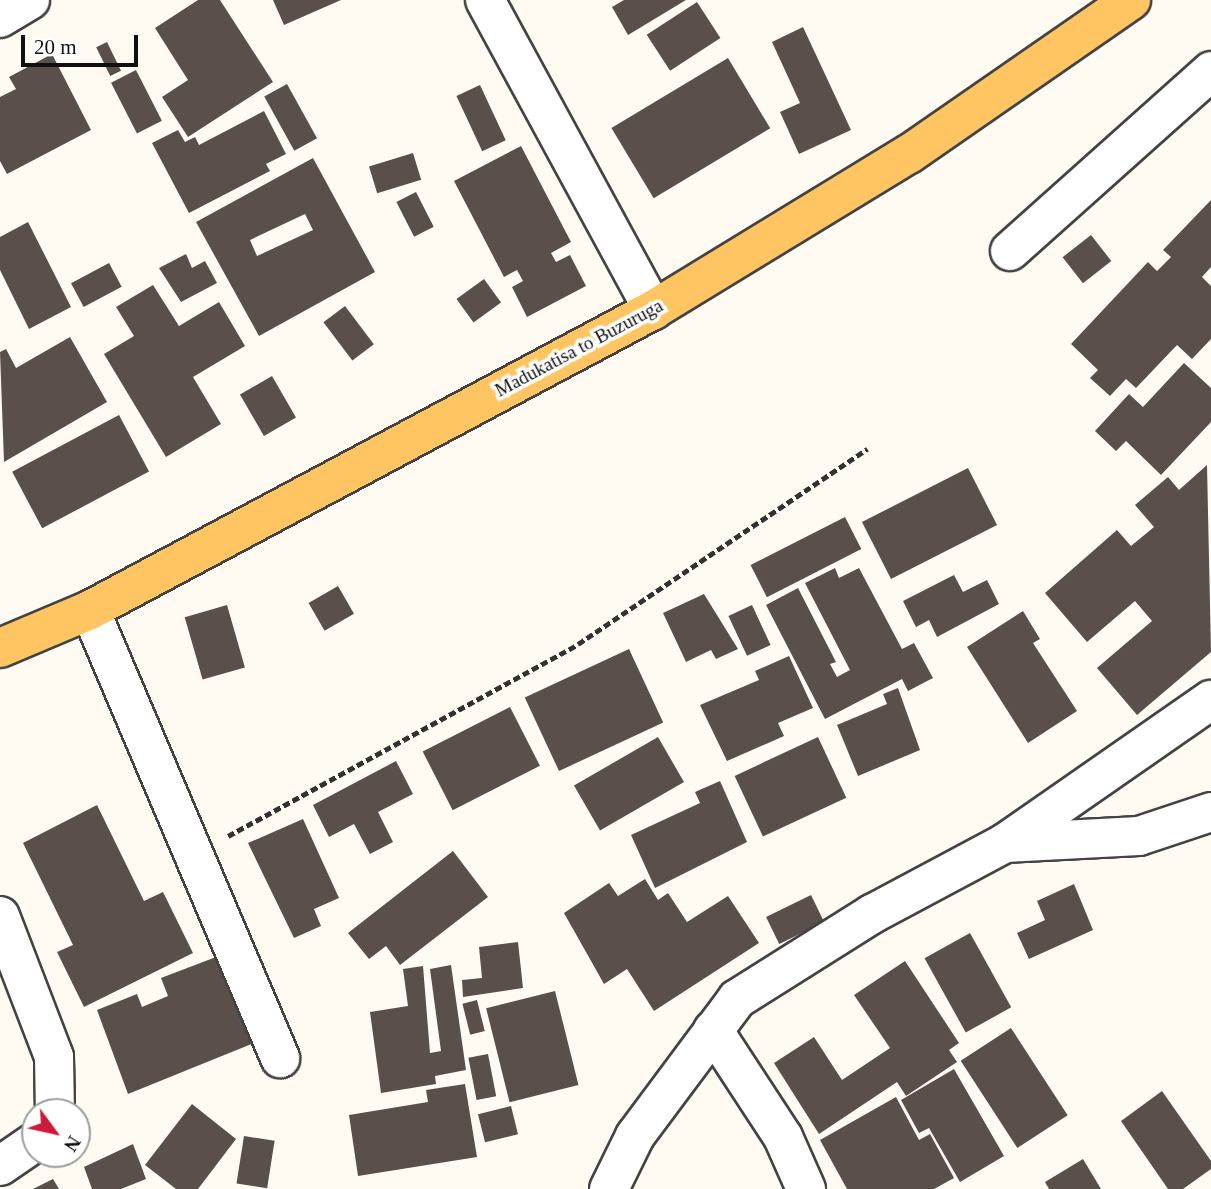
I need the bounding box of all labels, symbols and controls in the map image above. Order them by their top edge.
scale bar [24,21,142,65]
text: 20 m [34,35,77,59]
street label: Madukatisa to Buzuruga [491,294,667,402]
north arrow [21,1098,91,1168]
text: N [60,1132,85,1155]

